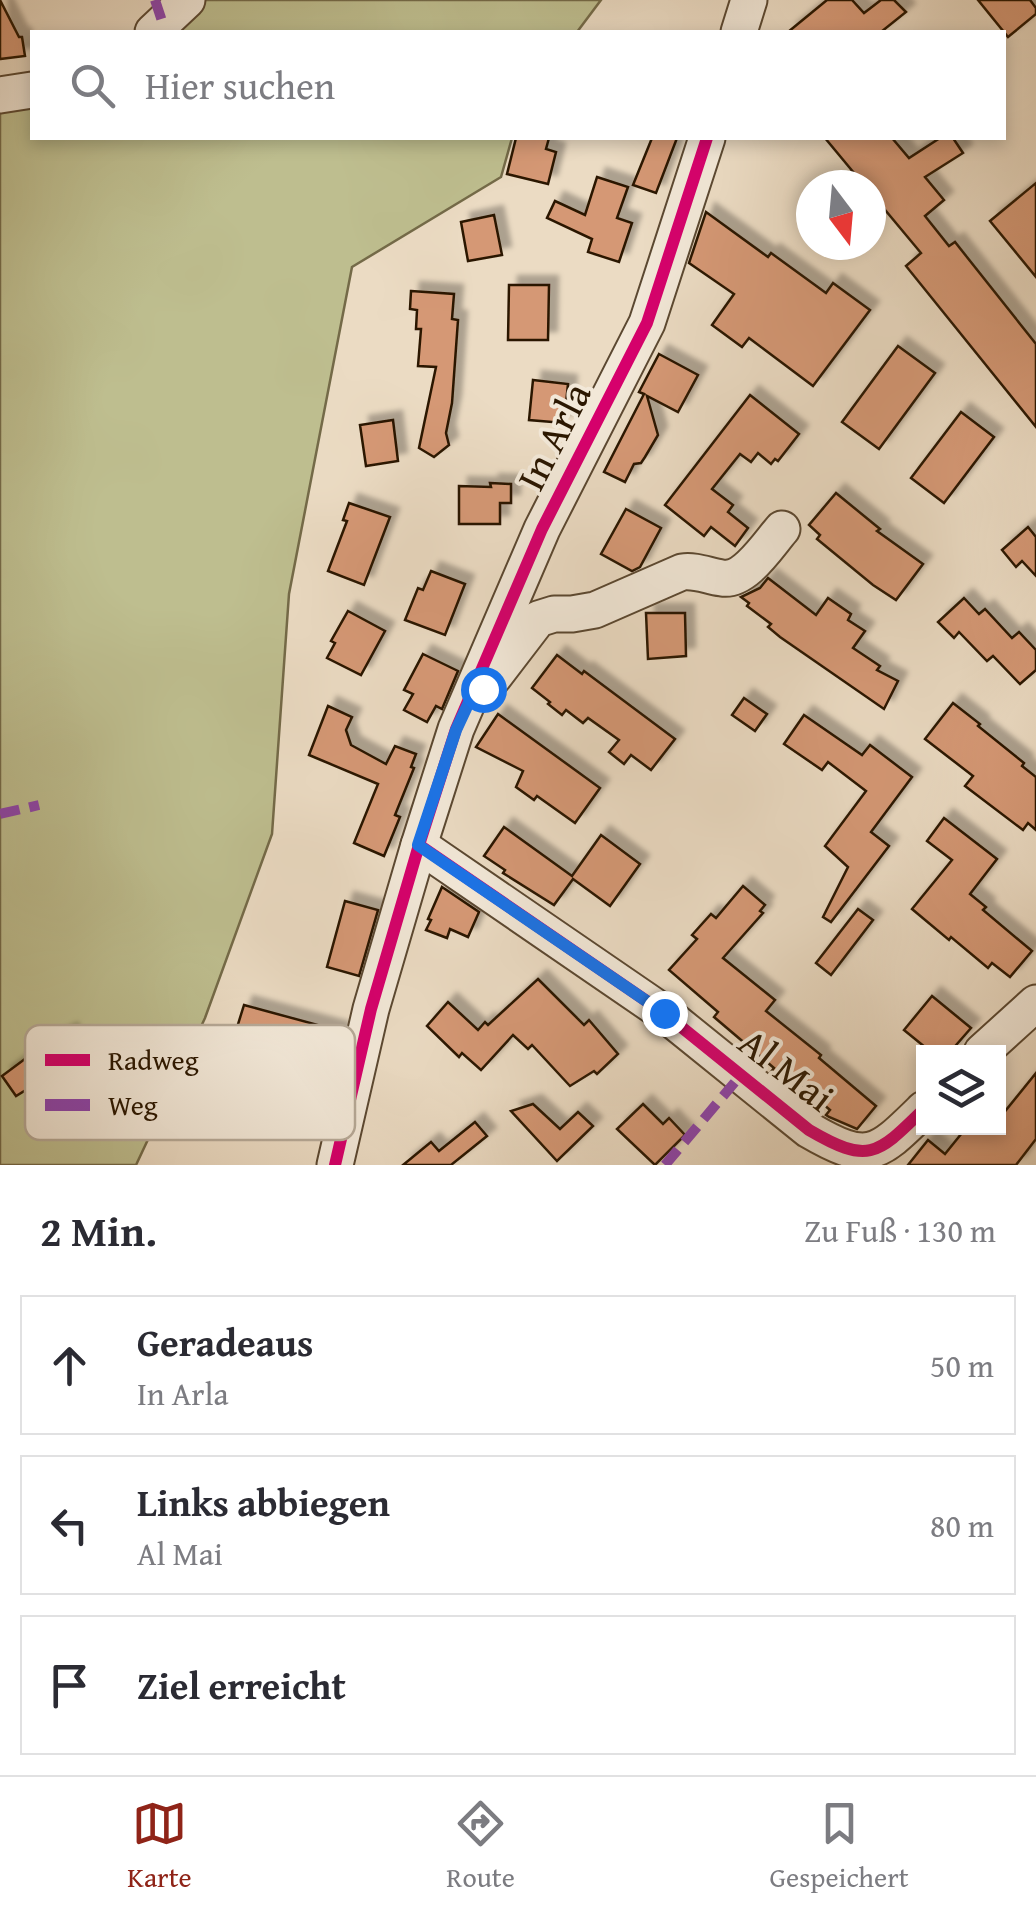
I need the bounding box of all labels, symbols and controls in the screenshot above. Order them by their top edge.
search box [30,30,1006,140]
text: Hier suchen [145,57,335,113]
icon: search [65,58,120,113]
north arrow [796,170,886,260]
street label: In Arla [501,372,605,500]
route start [461,667,507,713]
route end [642,991,688,1037]
street label: Al Mai [727,1013,847,1125]
legend [25,1025,355,1140]
text: Radweg [108,1039,199,1080]
map controls [916,1045,1006,1135]
button: layers [916,1045,1006,1135]
text: Weg [108,1084,158,1125]
text: 2 Min. [40,1200,157,1261]
text: Zu Fuß · 130 m [804,1207,996,1254]
text: Geradeaus [137,1314,313,1370]
icon: ahead [42,1338,97,1393]
text: 50 m [930,1342,994,1389]
text: In Arla [137,1370,229,1417]
text: Links abbiegen [137,1474,390,1530]
icon: left [42,1498,97,1553]
text: 80 m [930,1502,994,1549]
text: Al Mai [137,1530,223,1577]
text: Ziel erreicht [137,1657,346,1713]
icon: arrive [42,1658,97,1713]
tab: Karte [127,1796,192,1897]
tab: Route [446,1796,515,1897]
tab: Gespeichert [770,1796,909,1897]

